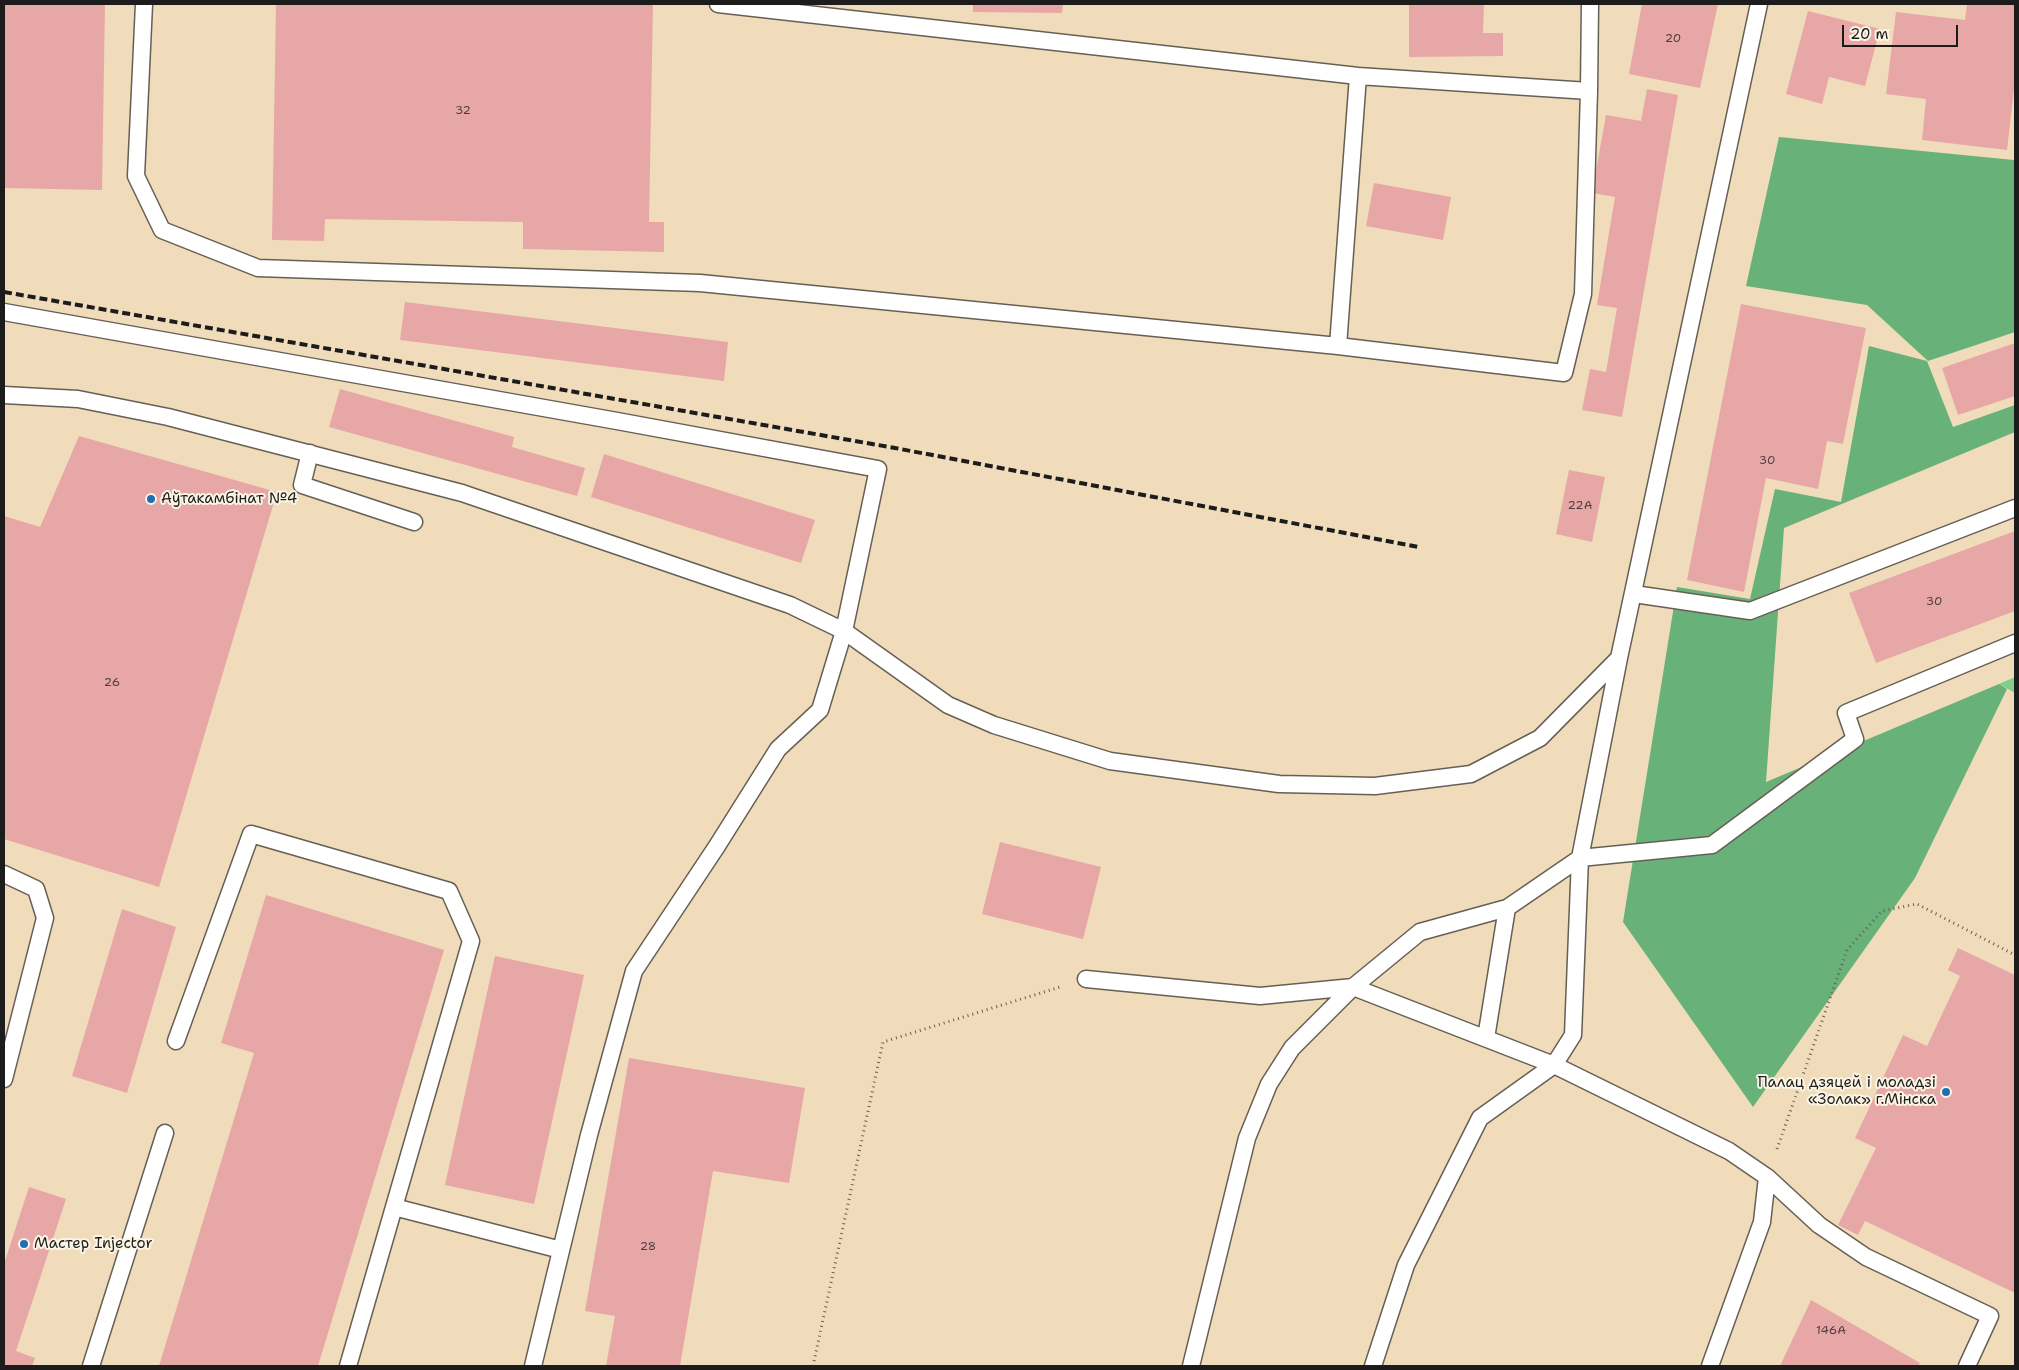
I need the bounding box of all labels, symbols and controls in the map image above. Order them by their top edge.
scale bar [1844,15,1960,47]
text: 20 m [1850,24,1889,44]
house number: 20 [1665,32,1681,46]
house number: 32 [455,104,471,118]
house number: 30 [1759,454,1775,468]
place label: Аўтакамбінат №4 [161,490,297,508]
marker: Аўтакамбінат №4 [145,493,157,505]
house number: 22А [1568,499,1592,513]
house number: 30 [1926,595,1942,609]
house number: 26 [104,676,120,690]
place label: Палац дзяцей і моладзі «Золак» г.Мінска [1758,1074,1936,1109]
marker: Палац дзяцей і моладзі «Золак» г.Мінска [1940,1086,1952,1098]
place label: Мастер Injector [34,1235,153,1253]
marker: Мастер Injector [18,1238,30,1250]
house number: 28 [640,1240,656,1254]
house number: 146А [1816,1324,1846,1338]

